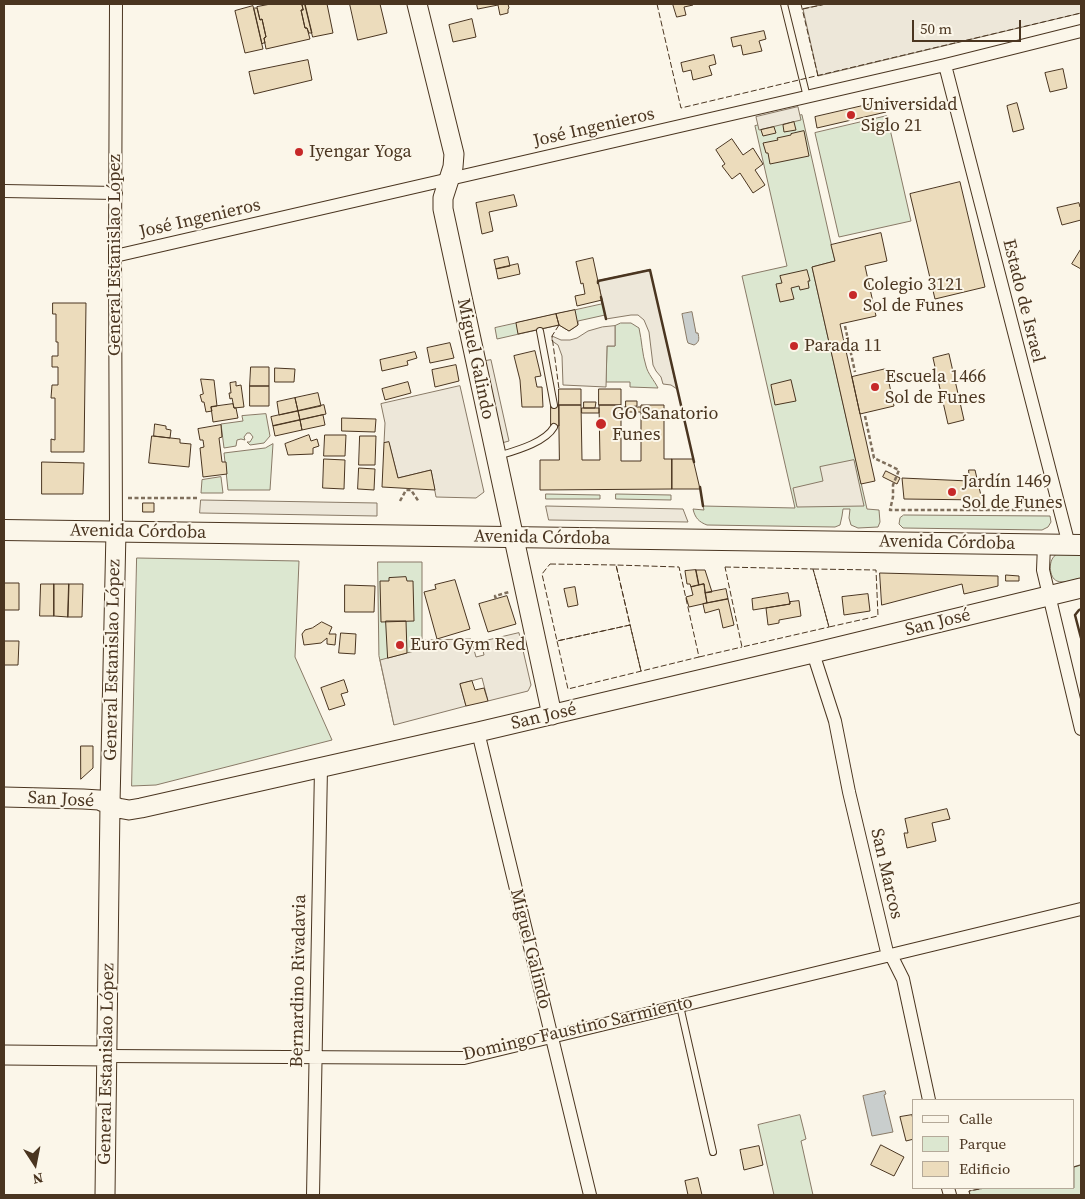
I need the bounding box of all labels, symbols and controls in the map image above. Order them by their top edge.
scale bar [915,10,1024,42]
text: 50 m [920,18,952,39]
place label: Universidad Siglo 21 [861,94,957,136]
street label: José Ingenieros [531,104,657,152]
marker: Universidad Siglo 21 [845,109,857,121]
place label: Iyengar Yoga [309,141,412,163]
marker: Iyengar Yoga [293,146,305,158]
street label: General Estanislao López [104,154,126,356]
street label: José Ingenieros [137,195,263,243]
street label: Estado de Israel [997,237,1049,365]
place label: Colegio 3121 Sol de Funes [863,274,963,316]
marker: Colegio 3121 Sol de Funes [847,289,859,301]
street label: Miguel Galindo [452,297,498,421]
place label: Parada 11 [804,335,882,357]
marker: Parada 11 [788,340,800,352]
place label: Escuela 1466 Sol de Funes [885,366,986,408]
marker: Escuela 1466 Sol de Funes [869,381,881,393]
place label: GO Sanatorio Funes [612,403,718,446]
marker: GO Sanatorio Funes [594,417,608,431]
place label: Jardín 1469 Sol de Funes [962,471,1062,514]
marker: Jardín 1469 Sol de Funes [946,486,958,498]
street label: Avenida Córdoba [70,520,206,544]
street label: Avenida Córdoba [474,526,610,550]
street label: Avenida Córdoba [879,531,1015,555]
street label: General Estanislao López [100,559,126,761]
street label: San José [903,604,973,642]
place label: Euro Gym Red [410,634,526,656]
marker: Euro Gym Red [394,639,406,651]
street label: San José [509,699,579,735]
street label: San José [27,787,95,813]
street label: San Marcos [865,827,907,921]
street label: Miguel Galindo [505,887,555,1011]
street label: Bernardino Rivadavia [287,894,311,1068]
street label: General Estanislao López [94,963,120,1165]
street label: Domingo Faustino Sarmiento [461,992,695,1066]
legend [912,1099,1075,1189]
text: Calle [959,1108,993,1129]
text: Parque [959,1133,1006,1154]
north arrow [10,1139,60,1189]
text: Edificio [959,1158,1010,1179]
text: N [31,1168,45,1190]

